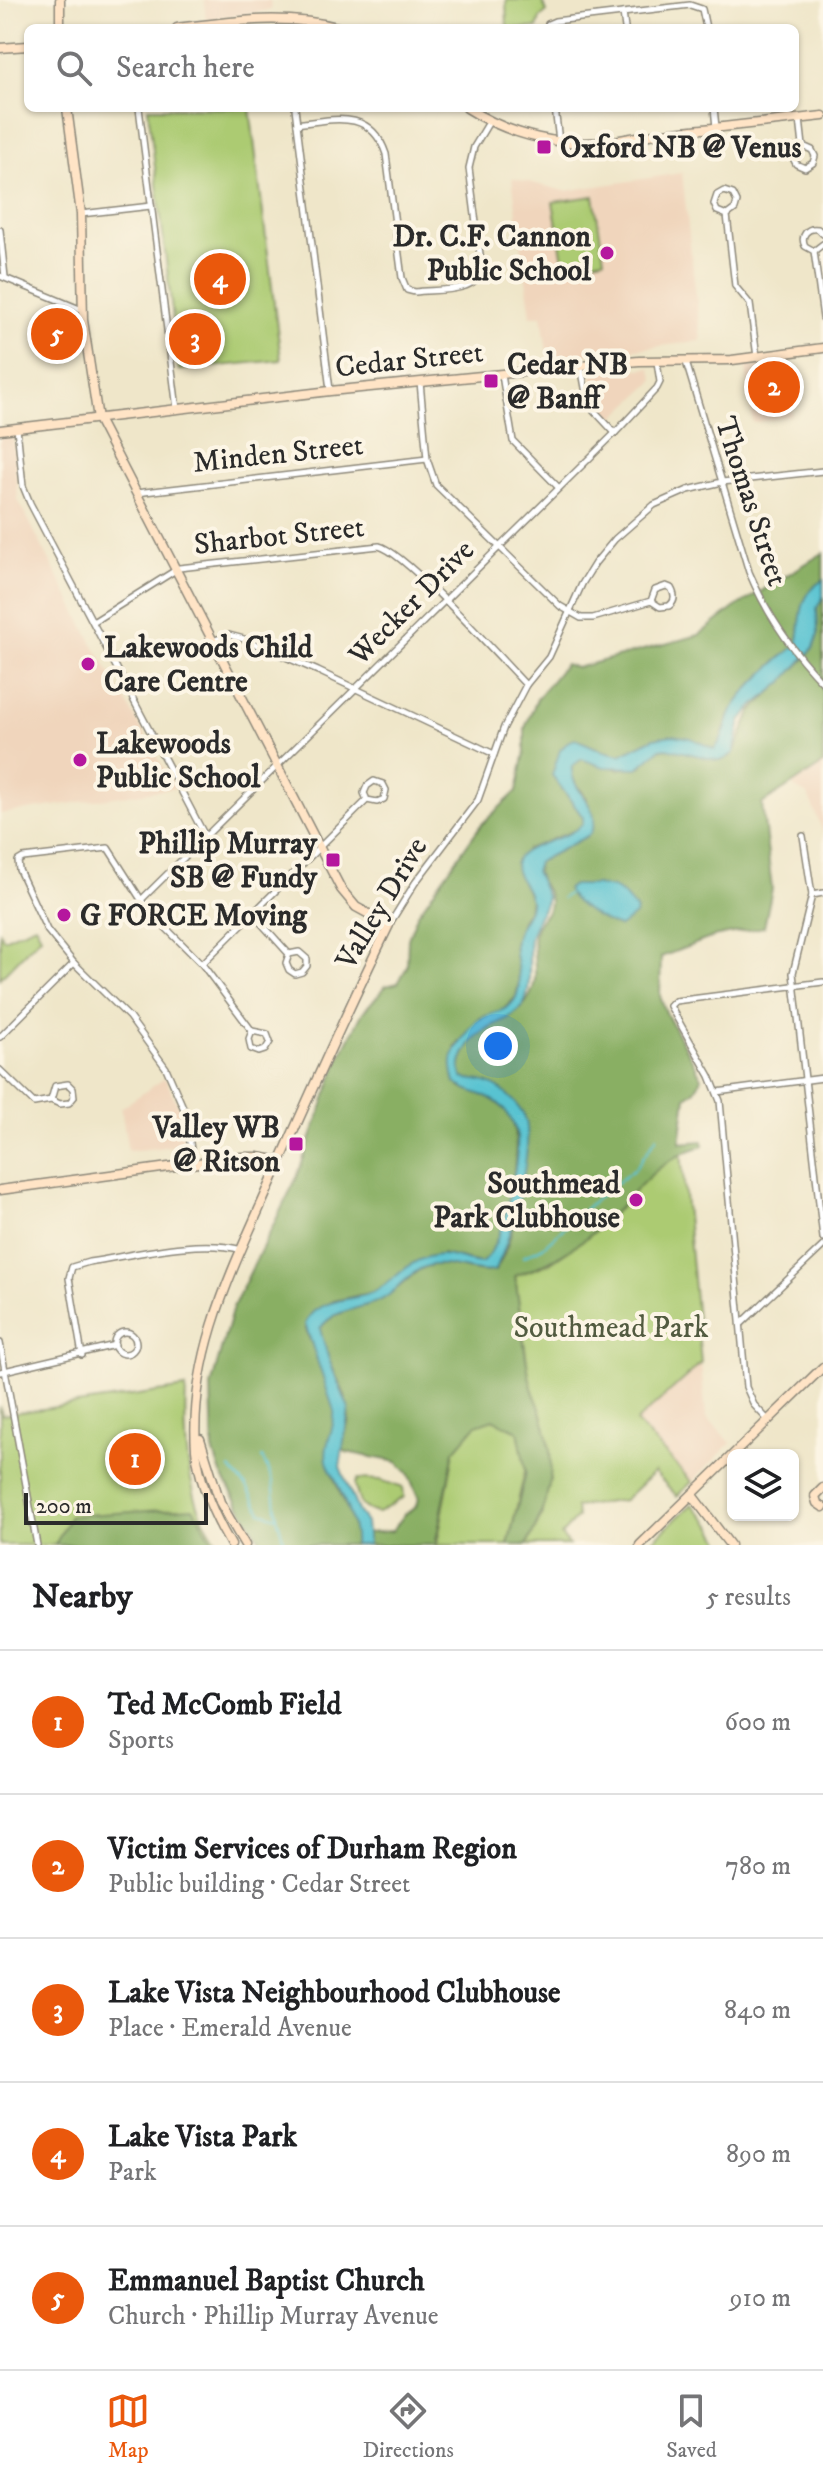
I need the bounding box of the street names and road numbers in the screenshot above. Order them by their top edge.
street label: Cedar Street [333,334,485,387]
street label: Thomas Street [706,412,795,591]
street label: Minden Street [191,427,365,482]
street label: Sharbot Street [192,509,366,564]
street label: Wecker Drive [341,532,483,674]
street label: Valley Drive [328,831,436,977]

